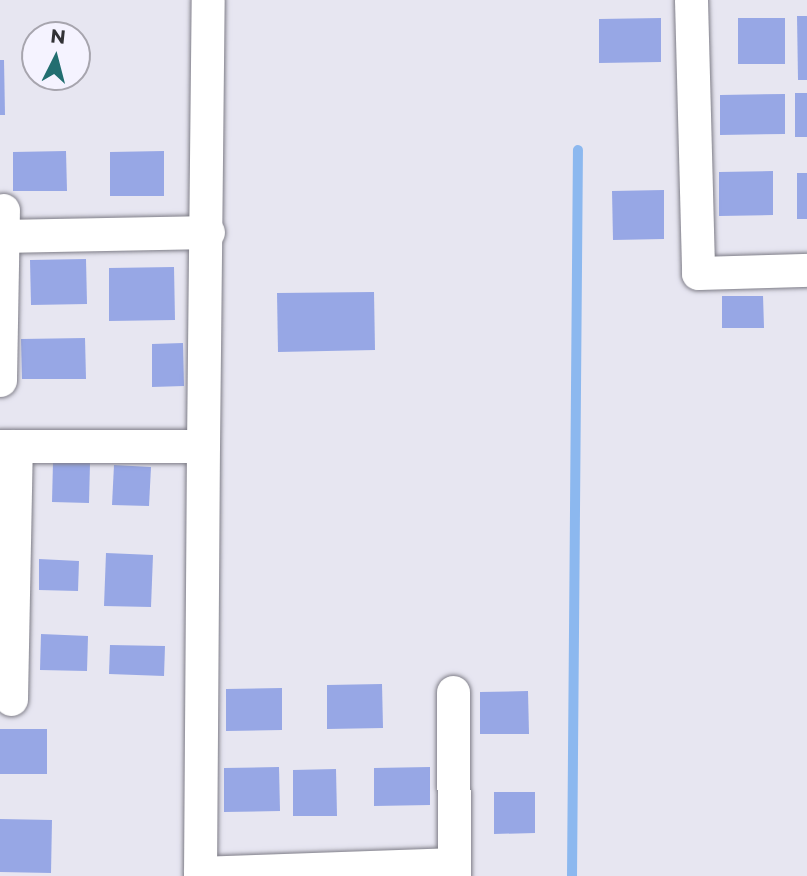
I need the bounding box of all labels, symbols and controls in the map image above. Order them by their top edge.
north arrow [21,21,91,91]
text: N [49,24,67,49]

